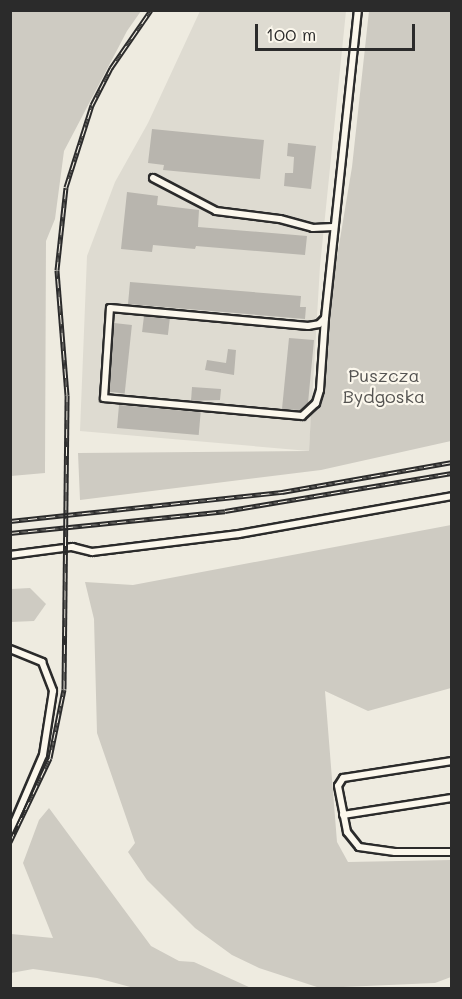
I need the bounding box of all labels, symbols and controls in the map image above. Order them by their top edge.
scale bar [258,12,418,50]
text: 100 m [266,22,316,46]
park label: Puszcza Bydgoska [343,365,425,407]

